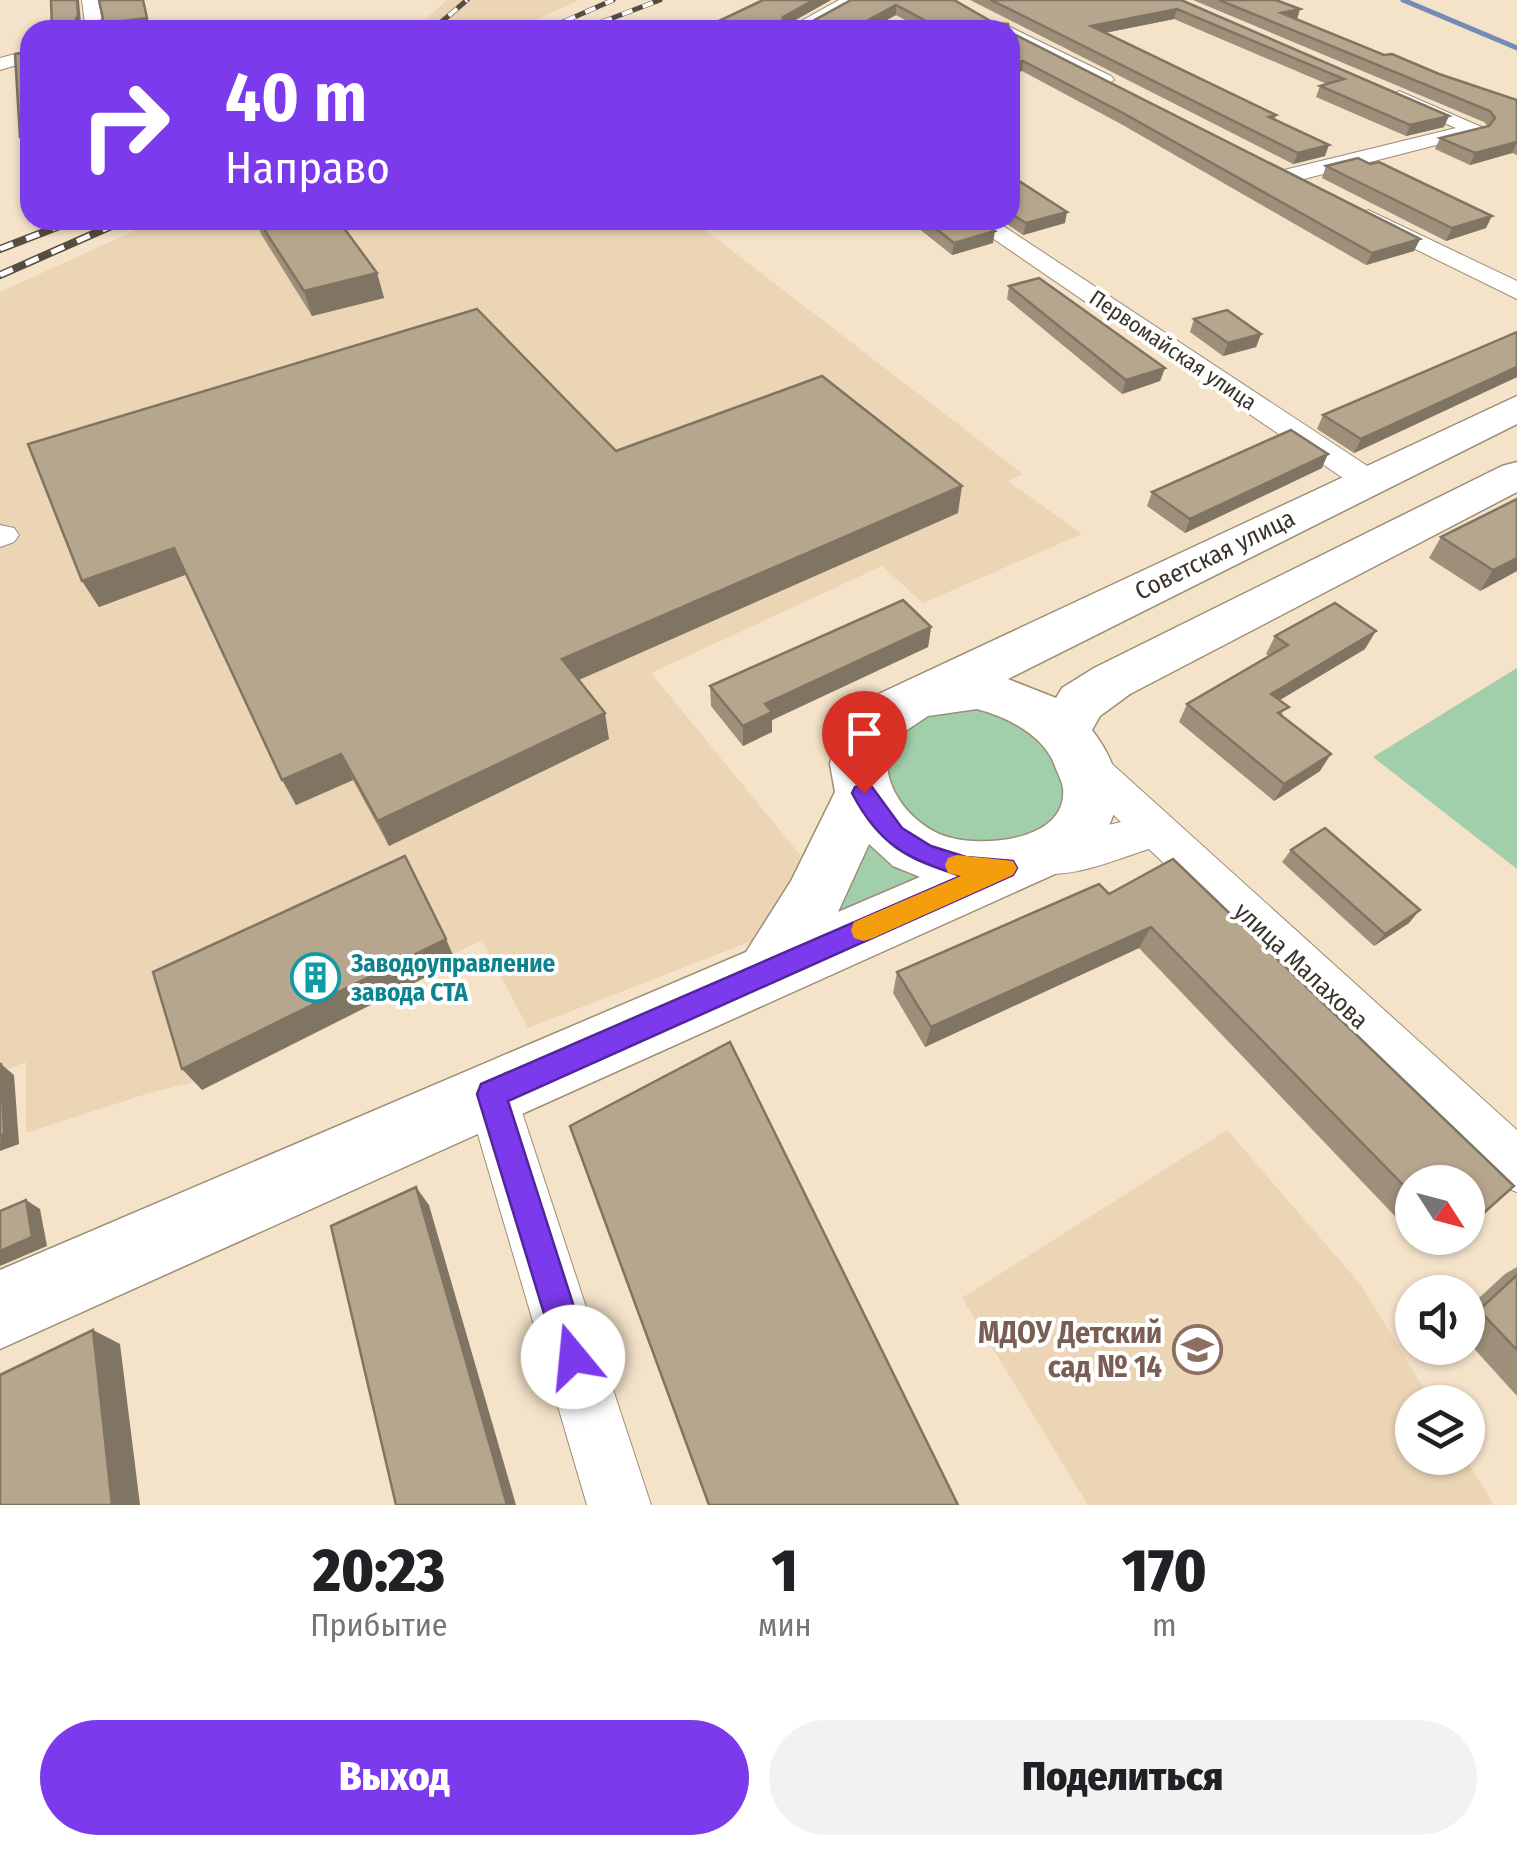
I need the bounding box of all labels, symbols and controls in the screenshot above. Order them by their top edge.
text: 40 m [225,56,367,140]
icon: right [60,60,190,190]
text: Направо [225,141,390,195]
street label: Первомайская улица [1084,284,1262,416]
street label: Советская улица [1130,503,1300,607]
pin [822,691,907,794]
icon: arrive [837,706,892,761]
street label: улица Малахова [1228,896,1374,1036]
place label: Заводоуправление завода СТА [350,949,556,1008]
building icon: Заводоуправление завода СТА [290,952,342,1004]
north arrow [1395,1165,1485,1255]
map controls [1395,1165,1485,1475]
button: sound [1395,1275,1485,1365]
position arrow [521,1305,625,1409]
place label: МДОУ Детский сад № 14 [978,1315,1162,1385]
school or university icon: МДОУ Детский сад № 14 [1171,1324,1223,1376]
button: layers [1395,1385,1485,1475]
text: 20:23 [313,1535,445,1607]
text: 1 [772,1535,798,1607]
text: 170 [1122,1535,1207,1607]
text: Прибытие [310,1606,448,1644]
text: мин [758,1606,812,1644]
text: m [1152,1606,1177,1644]
button: Выход [40,1720,749,1835]
button: Поделиться [769,1720,1477,1835]

